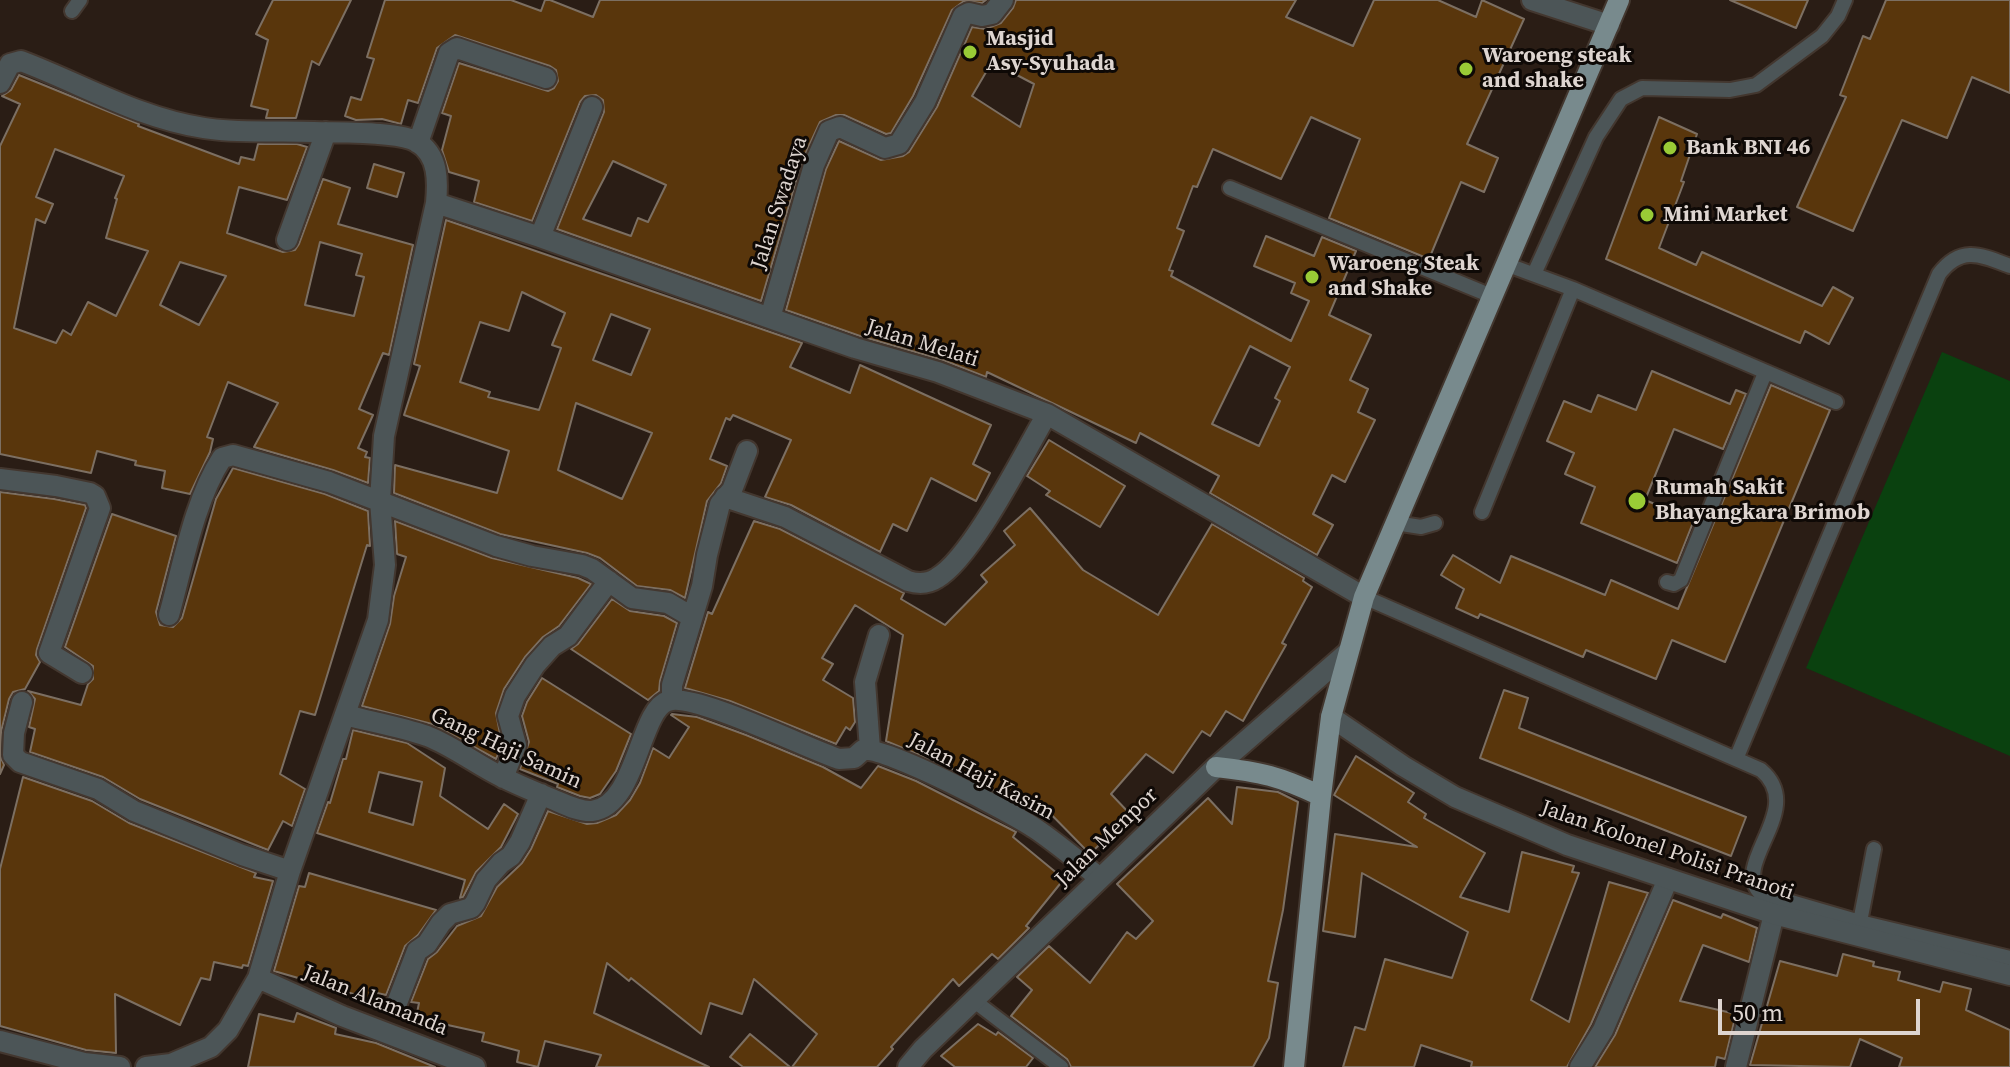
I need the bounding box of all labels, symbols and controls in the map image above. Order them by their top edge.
place label: Masjid Asy-Syuhada [986,26,1115,78]
marker: Masjid Asy-Syuhada [961,43,979,61]
place label: Waroeng steak and shake [1482,43,1632,94]
marker: Waroeng steak and shake [1457,60,1475,78]
street label: Jalan Swadaya [746,133,814,273]
place label: Bank BNI 46 [1686,135,1810,161]
marker: Bank BNI 46 [1661,139,1679,157]
place label: Mini Market [1663,202,1788,228]
marker: Mini Market [1638,206,1656,224]
place label: Waroeng Steak and Shake [1328,251,1479,302]
marker: Waroeng Steak and Shake [1303,268,1321,286]
street label: Jalan Melati [862,314,982,374]
place label: Rumah Sakit Bhayangkara Brimob [1655,475,1870,526]
marker: Rumah Sakit Bhayangkara Brimob [1626,490,1648,512]
street label: Gang Haji Samin [426,702,586,796]
street label: Jalan Haji Kasim [903,727,1059,827]
street label: Jalan Menpor [1050,782,1164,894]
street label: Jalan Kolonel Polisi Pranoti [1537,795,1797,907]
street label: Jalan Alamanda [298,960,452,1042]
scale bar [1722,983,1924,1033]
text: 50 m [1732,996,1783,1029]

